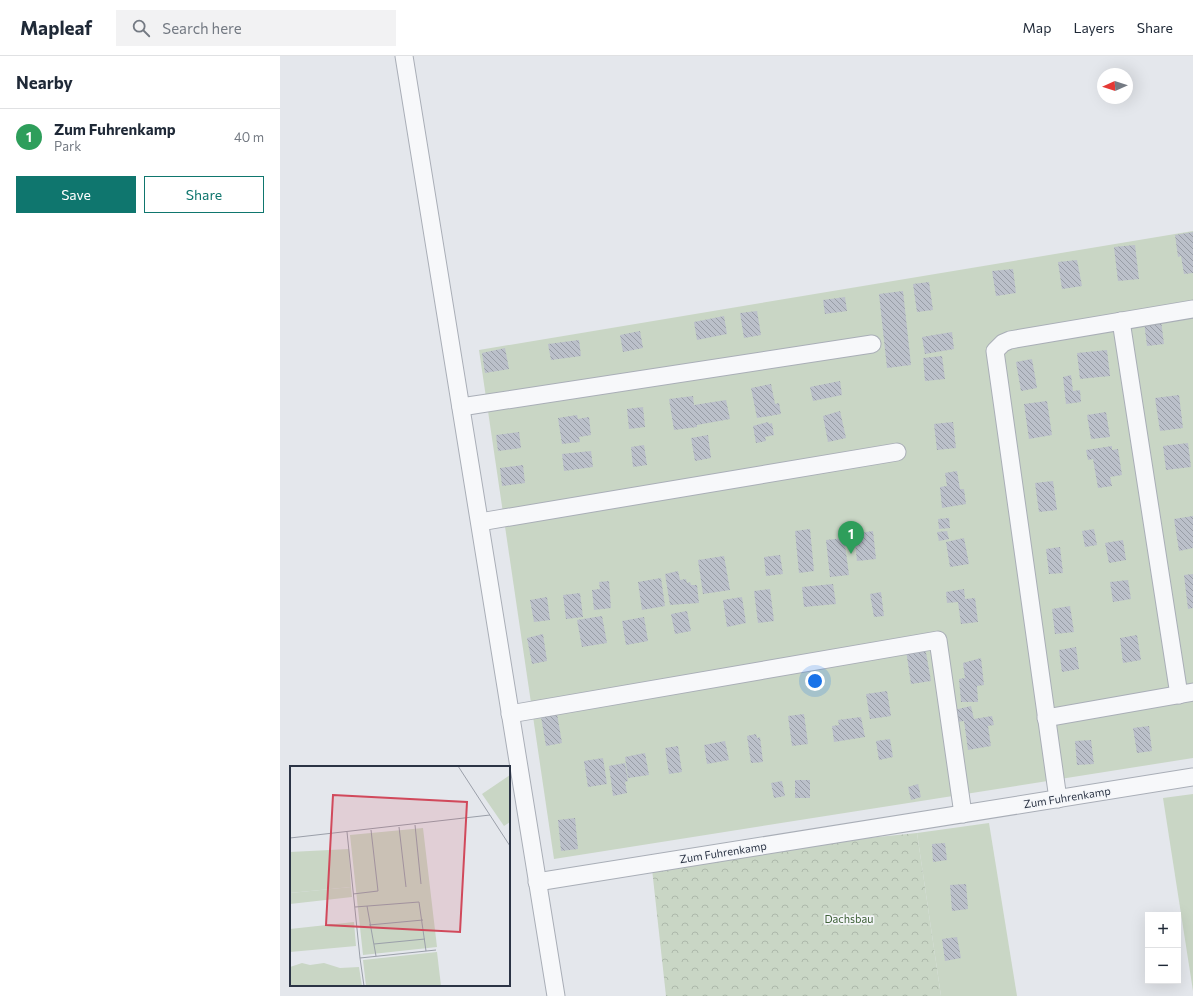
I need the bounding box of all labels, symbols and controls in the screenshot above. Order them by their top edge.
search box [116,10,396,46]
text: Mapleaf [20,16,92,39]
icon: search [130,17,152,39]
text: Search here [162,19,242,37]
text: Map [1023,19,1051,36]
text: Layers [1073,19,1115,36]
text: Share [1137,19,1173,36]
north arrow [1097,68,1133,104]
text: Nearby [16,72,73,93]
text: Zum Fuhrenkamp [54,120,176,138]
text: 1 [26,129,32,145]
text: 40 m [234,129,264,145]
text: Park [54,138,81,154]
button: Save [16,176,136,213]
button: Share [144,176,264,213]
pin: 1 [838,521,864,554]
your location [805,671,825,691]
inset map [290,766,510,986]
street label: Zum Fuhrenkamp [1023,784,1111,810]
street label: Zum Fuhrenkamp [679,839,767,865]
park label: Dachsbau [824,912,874,925]
map controls [1145,912,1181,984]
button: + [1145,912,1181,948]
button: − [1145,948,1181,984]

